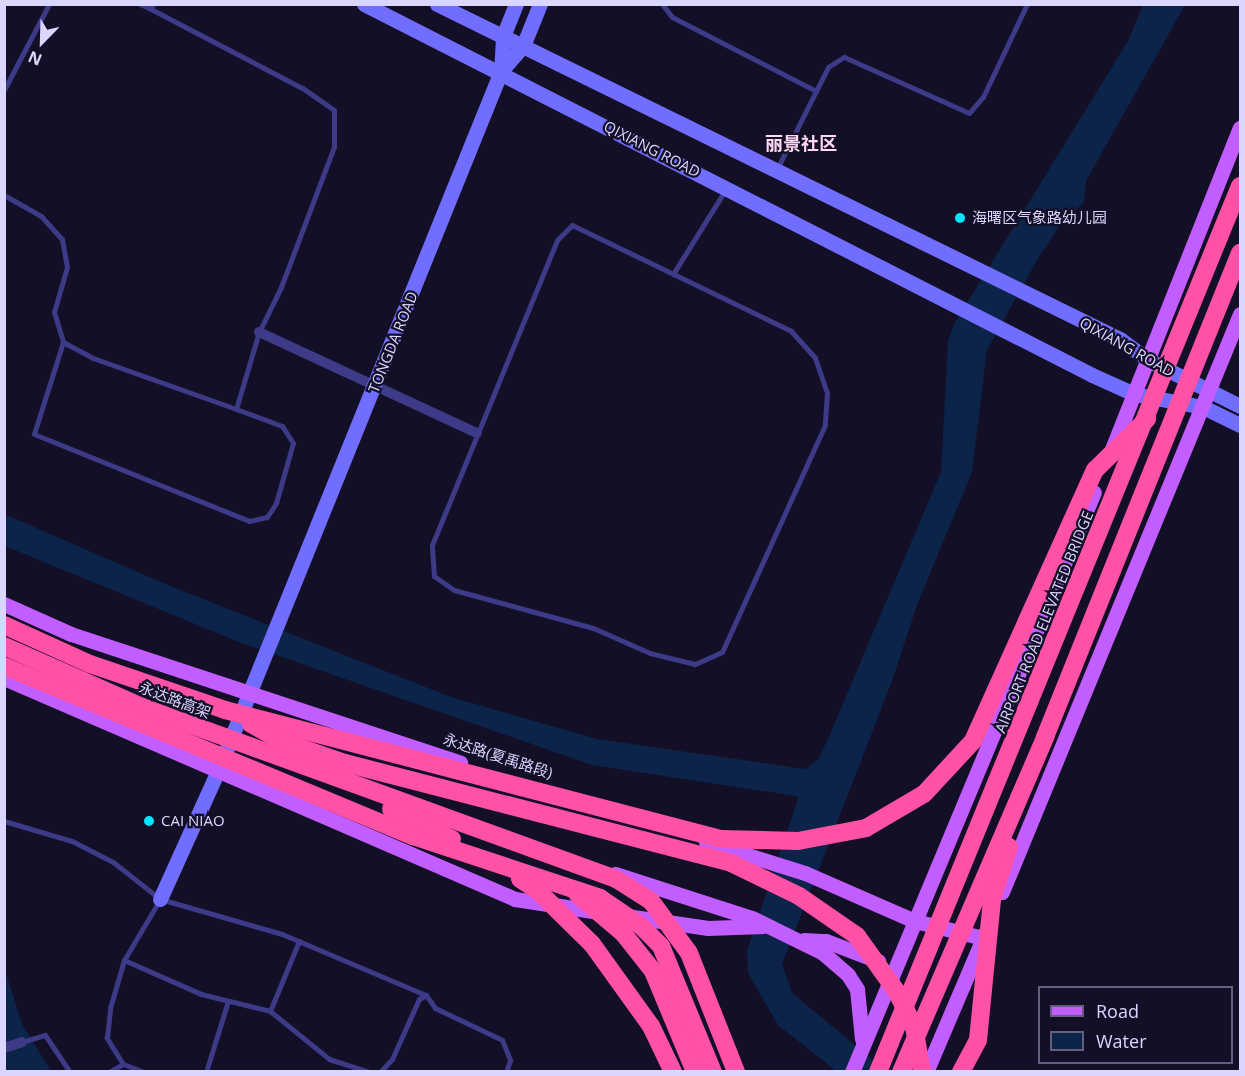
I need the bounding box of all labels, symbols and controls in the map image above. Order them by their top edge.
north arrow [12,12,72,72]
text: N [25,46,45,71]
street label: QIXIANG ROAD [601,117,703,181]
district label: 丽景社区 [765,132,837,154]
place label: 海曙区气象路幼儿园 [972,209,1107,227]
marker: 海曙区气象路幼儿园 [953,211,967,225]
street label: TONGDA ROAD [364,289,422,395]
street label: QIXIANG ROAD [1076,314,1178,380]
street label: AIRPORT ROAD ELEVATED BRIDGE [991,508,1097,736]
street label: 永达路高架 [137,678,213,722]
street label: 永达路(夏禹路段) [441,730,555,782]
place label: CAI NIAO [161,812,225,830]
marker: CAI NIAO [142,814,156,828]
legend [1038,986,1233,1064]
text: Road [1096,999,1139,1023]
text: Water [1096,1029,1147,1053]

